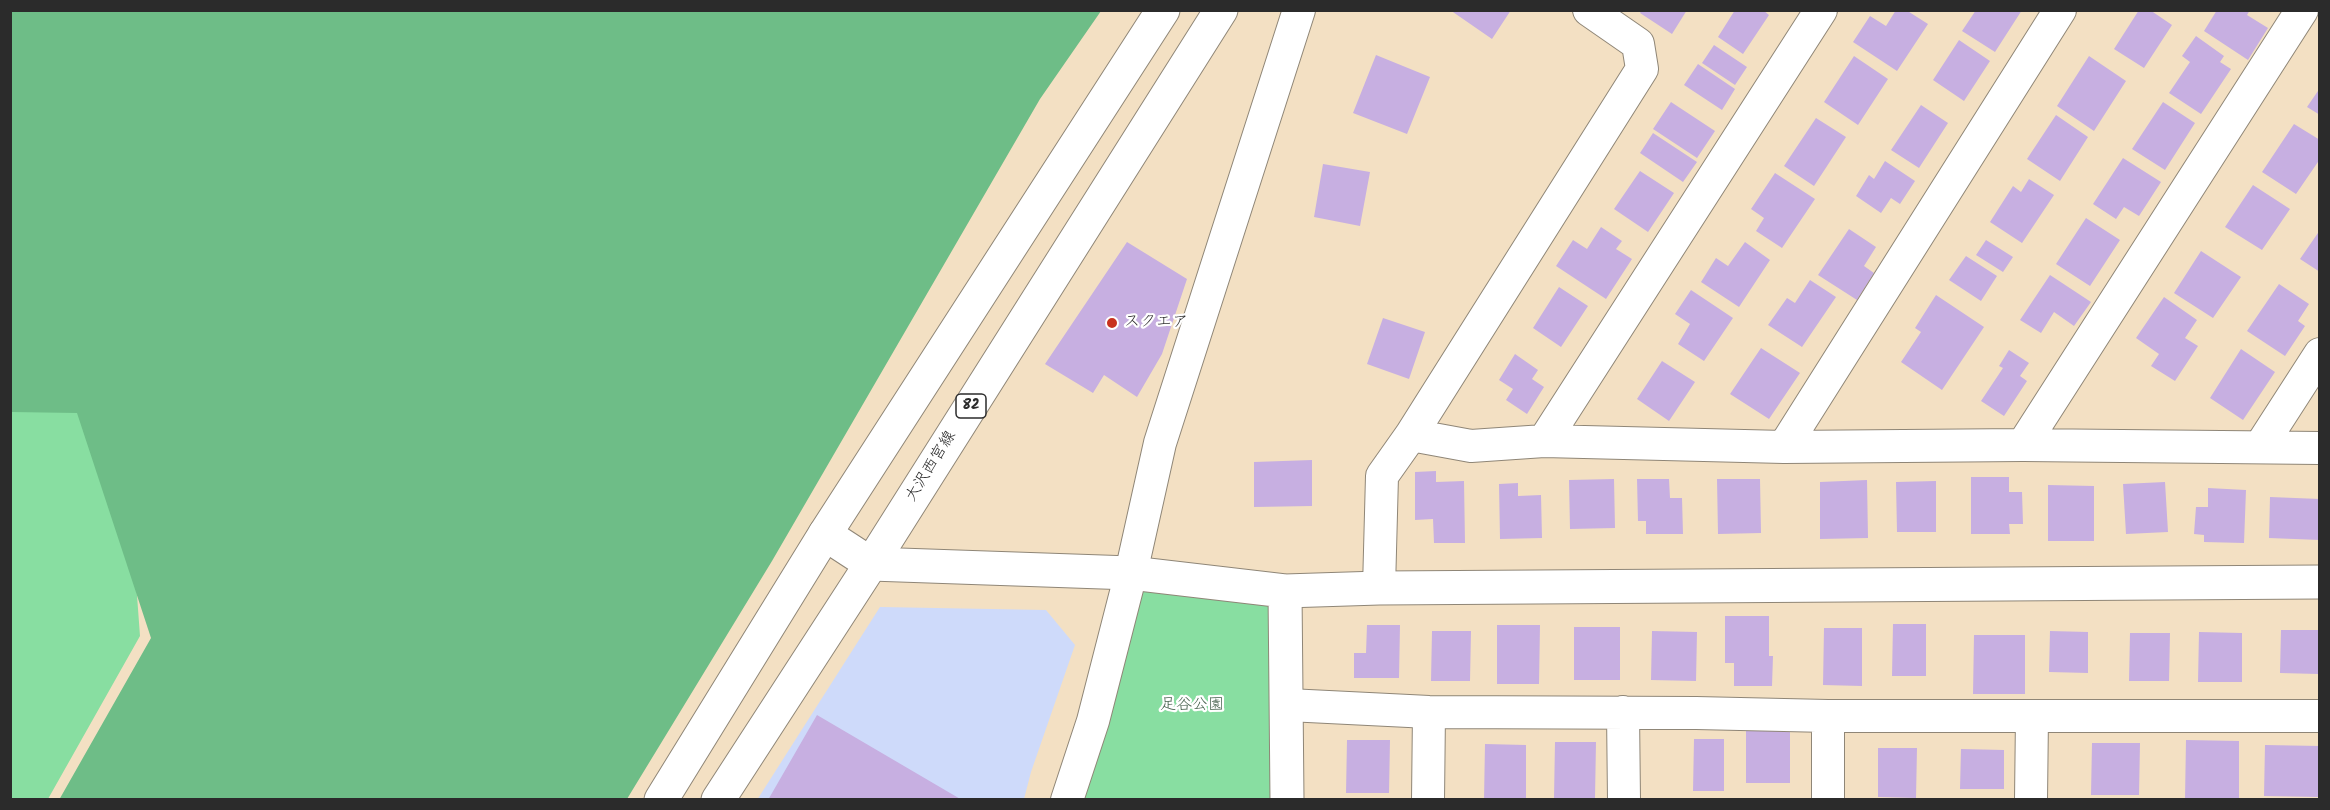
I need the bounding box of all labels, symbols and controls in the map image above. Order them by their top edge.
place label: スクエア [1124,313,1188,333]
marker: スクエア [1105,316,1119,330]
road number: 82 [956,394,986,418]
street label: 大沢西宮線 [903,428,961,506]
park label: 足谷公園 [1160,696,1224,716]

